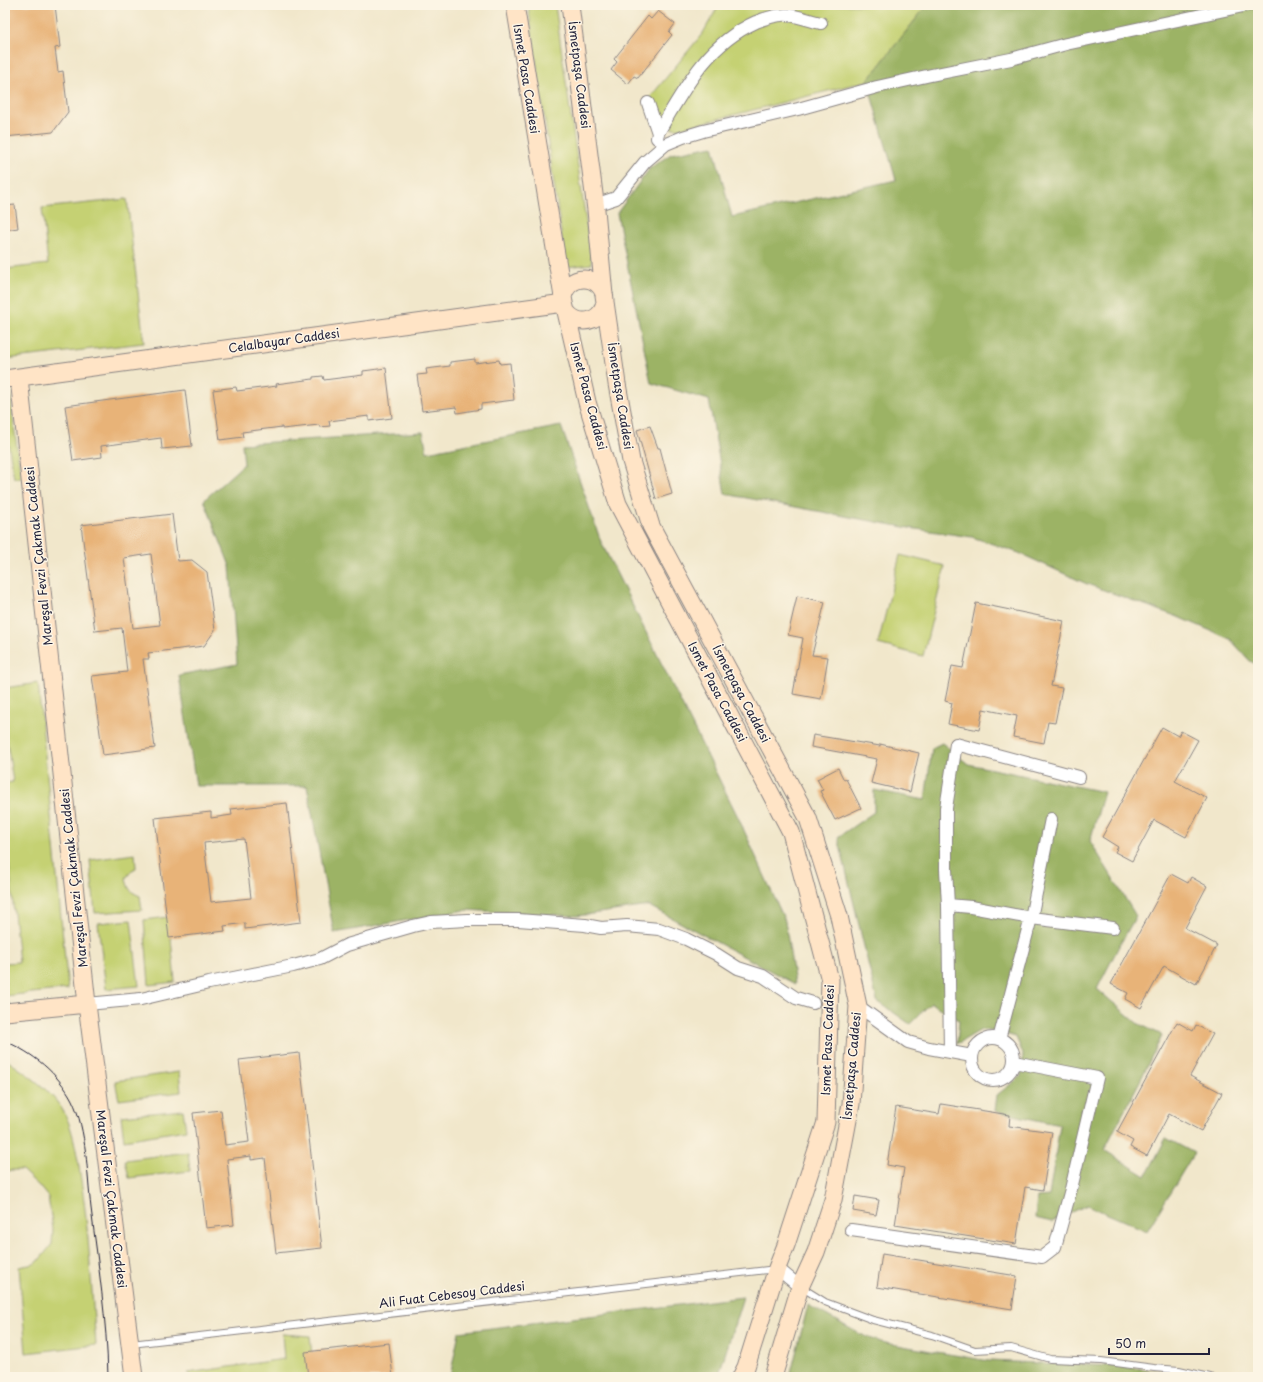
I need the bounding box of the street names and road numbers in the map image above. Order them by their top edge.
street label: İsmetpaşa Caddesi [564,20,596,130]
street label: Ismet Pasa Caddesi [509,23,545,135]
street label: Celalbayar Caddesi [227,323,341,357]
street label: Ismet Pasa Caddesi [566,340,612,452]
street label: İsmetpaşa Caddesi [604,341,638,451]
street label: Mareşal Fevzi Çakmak Caddesi [20,466,56,646]
street label: Ismet Pasa Caddesi [684,638,752,745]
street label: İsmetpaşa Caddesi [709,642,775,746]
street label: Mareşal Fevzi Çakmak Caddesi [55,788,91,968]
street label: Ismet Pasa Caddesi [816,984,838,1096]
street label: İsmetpaşa Caddesi [837,1011,865,1121]
street label: Mareşal Fevzi Çakmak Caddesi [92,1109,132,1289]
street label: Ali Fuat Cebesoy Caddesi [378,1276,526,1312]

